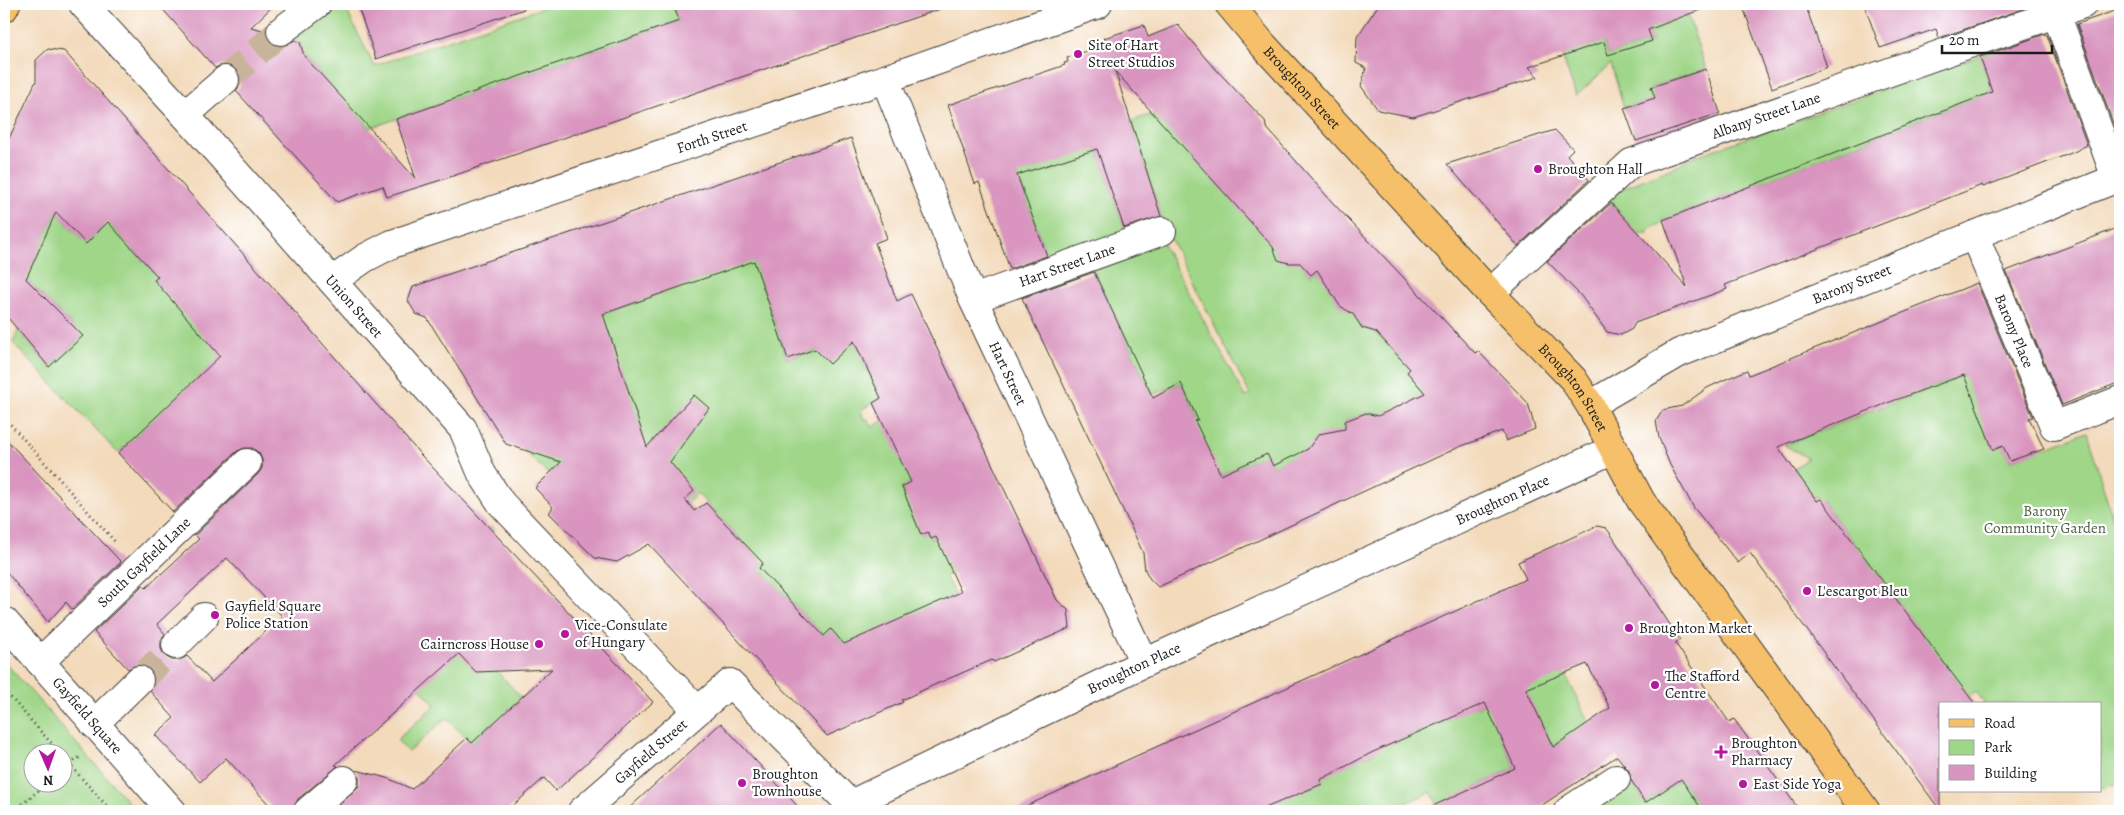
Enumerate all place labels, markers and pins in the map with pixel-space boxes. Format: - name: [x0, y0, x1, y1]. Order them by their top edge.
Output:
- place label: Site of Hart Street Studios: [1088, 35, 1175, 72]
- marker: Site of Hart Street Studios: [1072, 48, 1084, 60]
- place label: Broughton Hall: [1548, 159, 1643, 179]
- marker: Broughton Hall: [1532, 163, 1544, 175]
- place label: L'escargot Bleu: [1817, 581, 1909, 601]
- marker: L'escargot Bleu: [1801, 585, 1813, 597]
- place label: Gayfield Square Police Station: [225, 596, 322, 633]
- marker: Gayfield Square Police Station: [209, 609, 221, 621]
- place label: Vice-Consulate of Hungary: [574, 615, 668, 652]
- place label: Broughton Market: [1639, 618, 1752, 638]
- marker: Broughton Market: [1623, 622, 1635, 634]
- marker: Vice-Consulate of Hungary: [559, 628, 571, 640]
- place label: Cairncross House: [421, 634, 529, 654]
- marker: Cairncross House: [533, 638, 545, 650]
- place label: The Stafford Centre: [1665, 666, 1741, 703]
- marker: The Stafford Centre: [1649, 679, 1661, 691]
- place label: Broughton Pharmacy: [1731, 733, 1797, 770]
- marker: Broughton Pharmacy: [1715, 746, 1727, 758]
- place label: Broughton Townhouse: [752, 764, 822, 801]
- place label: East Side Yoga: [1753, 774, 1842, 794]
- marker: Broughton Townhouse: [736, 777, 748, 789]
- marker: East Side Yoga: [1737, 778, 1749, 790]

